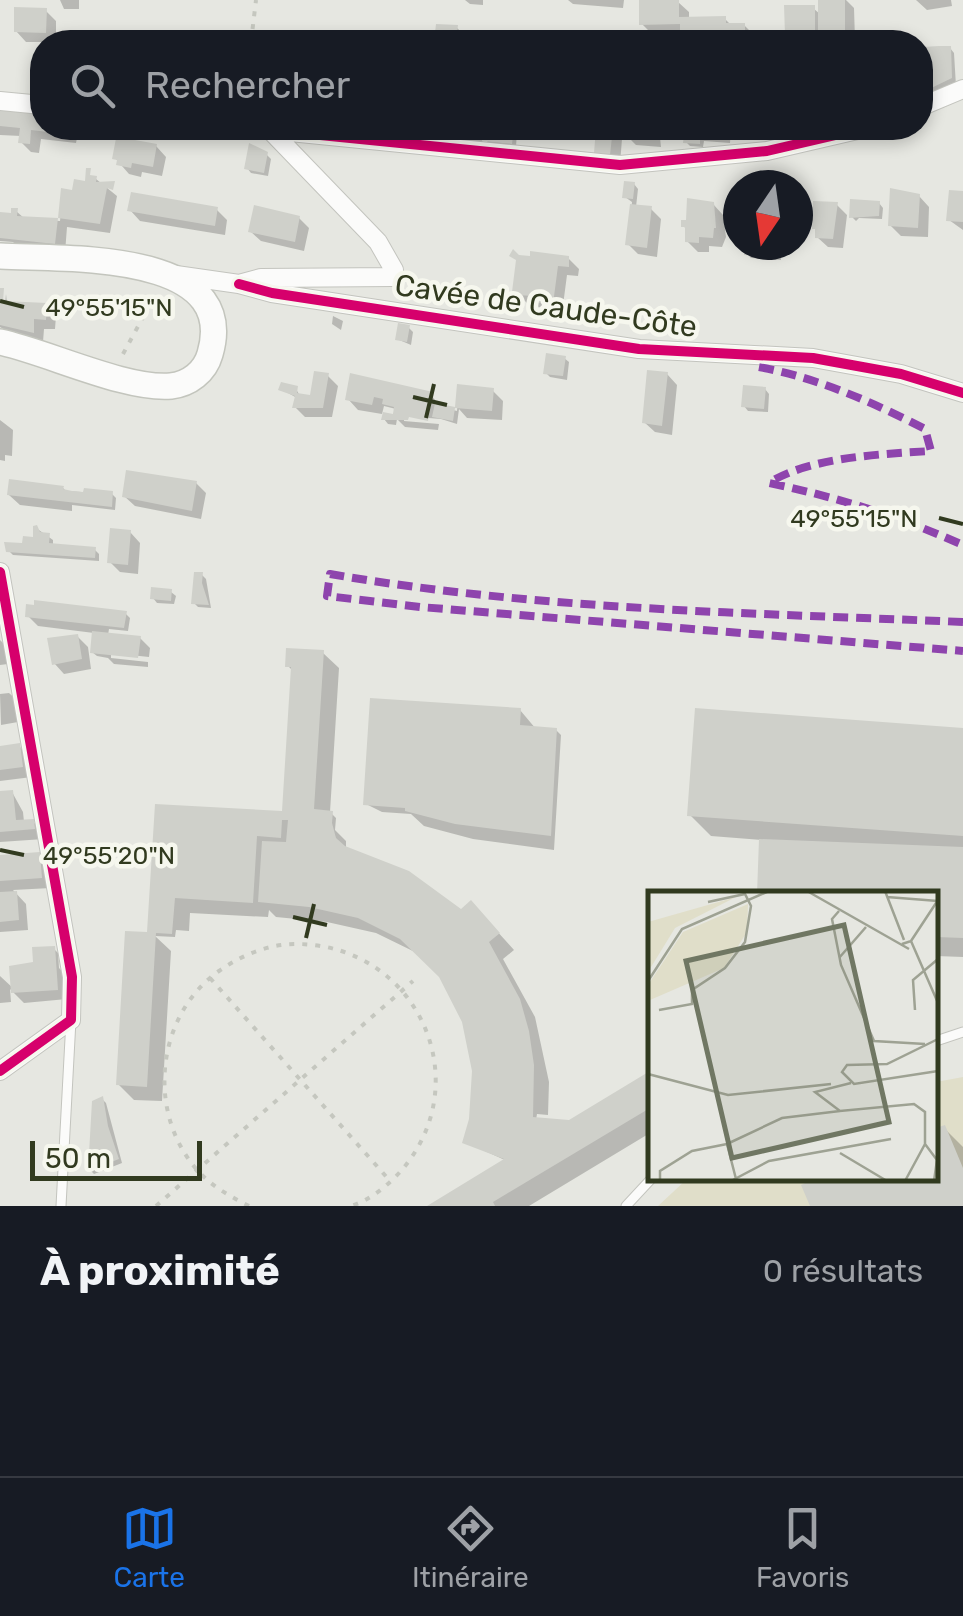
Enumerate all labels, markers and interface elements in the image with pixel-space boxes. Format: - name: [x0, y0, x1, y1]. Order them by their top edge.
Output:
- search box: [30, 30, 933, 140]
- icon: search: [65, 58, 120, 113]
- text: Rechercher: [145, 62, 350, 108]
- north arrow: [723, 170, 813, 260]
- street label: Cavée de Caude-Côte: [393, 267, 699, 345]
- text: 49°55'15"N: [45, 293, 173, 322]
- text: 49°55'15"N: [790, 504, 918, 533]
- text: 49°55'20"N: [43, 841, 175, 870]
- inset map: [648, 891, 938, 1181]
- scale bar: [30, 1136, 202, 1180]
- text: 50 m: [45, 1142, 111, 1175]
- text: À proximité: [40, 1246, 280, 1296]
- text: 0 résultats: [763, 1252, 923, 1290]
- tab: Carte: [114, 1501, 185, 1594]
- tab: Itinéraire: [412, 1501, 529, 1594]
- tab: Favoris: [756, 1501, 849, 1594]

